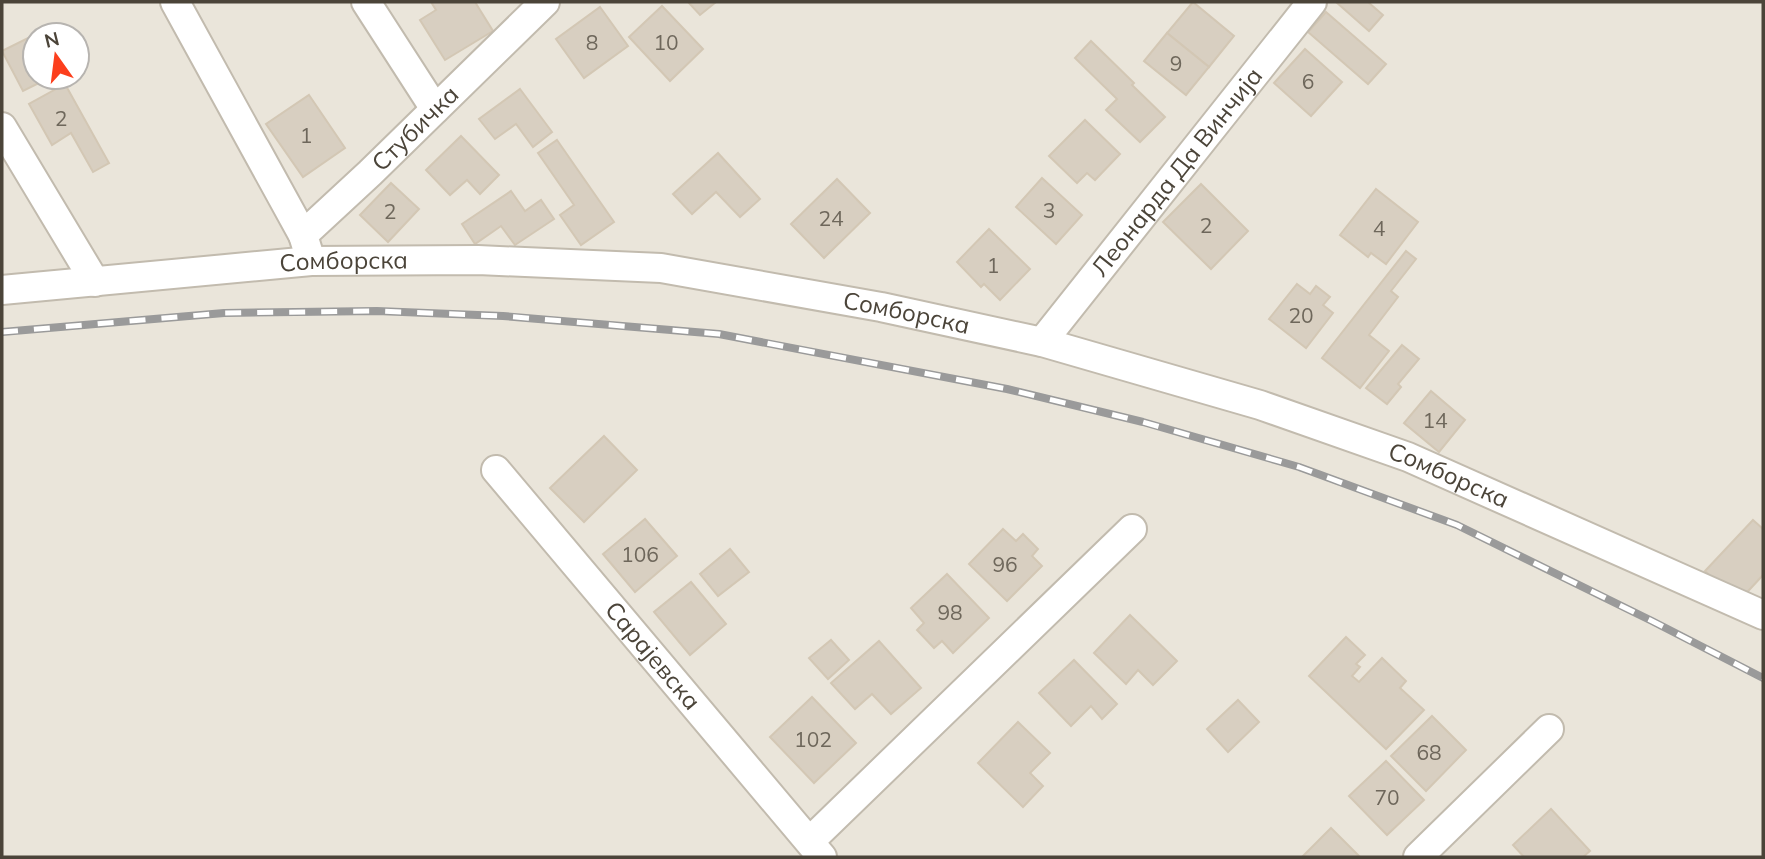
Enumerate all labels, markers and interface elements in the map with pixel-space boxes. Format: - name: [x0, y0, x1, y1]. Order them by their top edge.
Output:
- north arrow: [21, 21, 91, 91]
- text: N: [42, 26, 62, 53]
- house number: 8: [586, 29, 598, 55]
- house number: 10: [653, 29, 679, 55]
- house number: 9: [1170, 50, 1182, 76]
- street label: Леонарда Да Винчија: [1084, 61, 1268, 282]
- house number: 6: [1302, 68, 1314, 94]
- street label: Стубичка: [365, 79, 464, 177]
- house number: 2: [55, 105, 67, 131]
- house number: 1: [300, 122, 312, 148]
- house number: 3: [1043, 197, 1055, 223]
- house number: 2: [384, 198, 396, 224]
- house number: 24: [818, 205, 844, 231]
- house number: 2: [1200, 212, 1212, 238]
- house number: 4: [1373, 215, 1386, 241]
- street label: Сомборска: [278, 244, 408, 278]
- house number: 1: [987, 252, 999, 278]
- street label: Сомборска: [841, 285, 973, 340]
- house number: 20: [1288, 302, 1314, 328]
- house number: 14: [1422, 407, 1448, 433]
- street label: Сомборска: [1385, 435, 1514, 514]
- house number: 106: [621, 541, 659, 567]
- house number: 96: [992, 551, 1018, 577]
- street label: Сарајевска: [599, 595, 707, 716]
- house number: 98: [937, 599, 963, 625]
- house number: 102: [794, 726, 832, 752]
- house number: 68: [1416, 739, 1442, 765]
- house number: 70: [1374, 784, 1400, 810]

